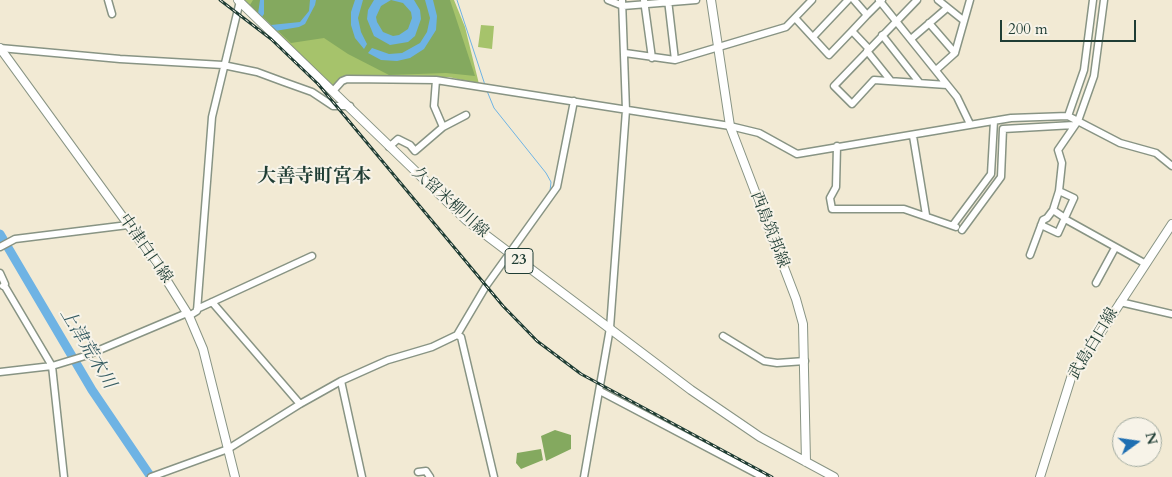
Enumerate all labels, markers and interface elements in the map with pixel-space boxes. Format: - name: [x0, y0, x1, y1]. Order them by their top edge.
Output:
- scale bar: [1002, 10, 1138, 42]
- text: 200 m: [1008, 19, 1048, 39]
- street label: 久留米柳川線: [408, 164, 492, 242]
- district label: 大善寺町宮本: [257, 167, 371, 189]
- street label: 西島筑邦線: [746, 189, 792, 271]
- street label: 中津白口線: [114, 211, 176, 287]
- road number: 23: [505, 248, 533, 274]
- water label: 上津荒木川: [55, 305, 119, 393]
- street label: 武島白口線: [1065, 305, 1123, 383]
- north arrow: [1112, 417, 1162, 467]
- text: N: [1140, 430, 1162, 447]

